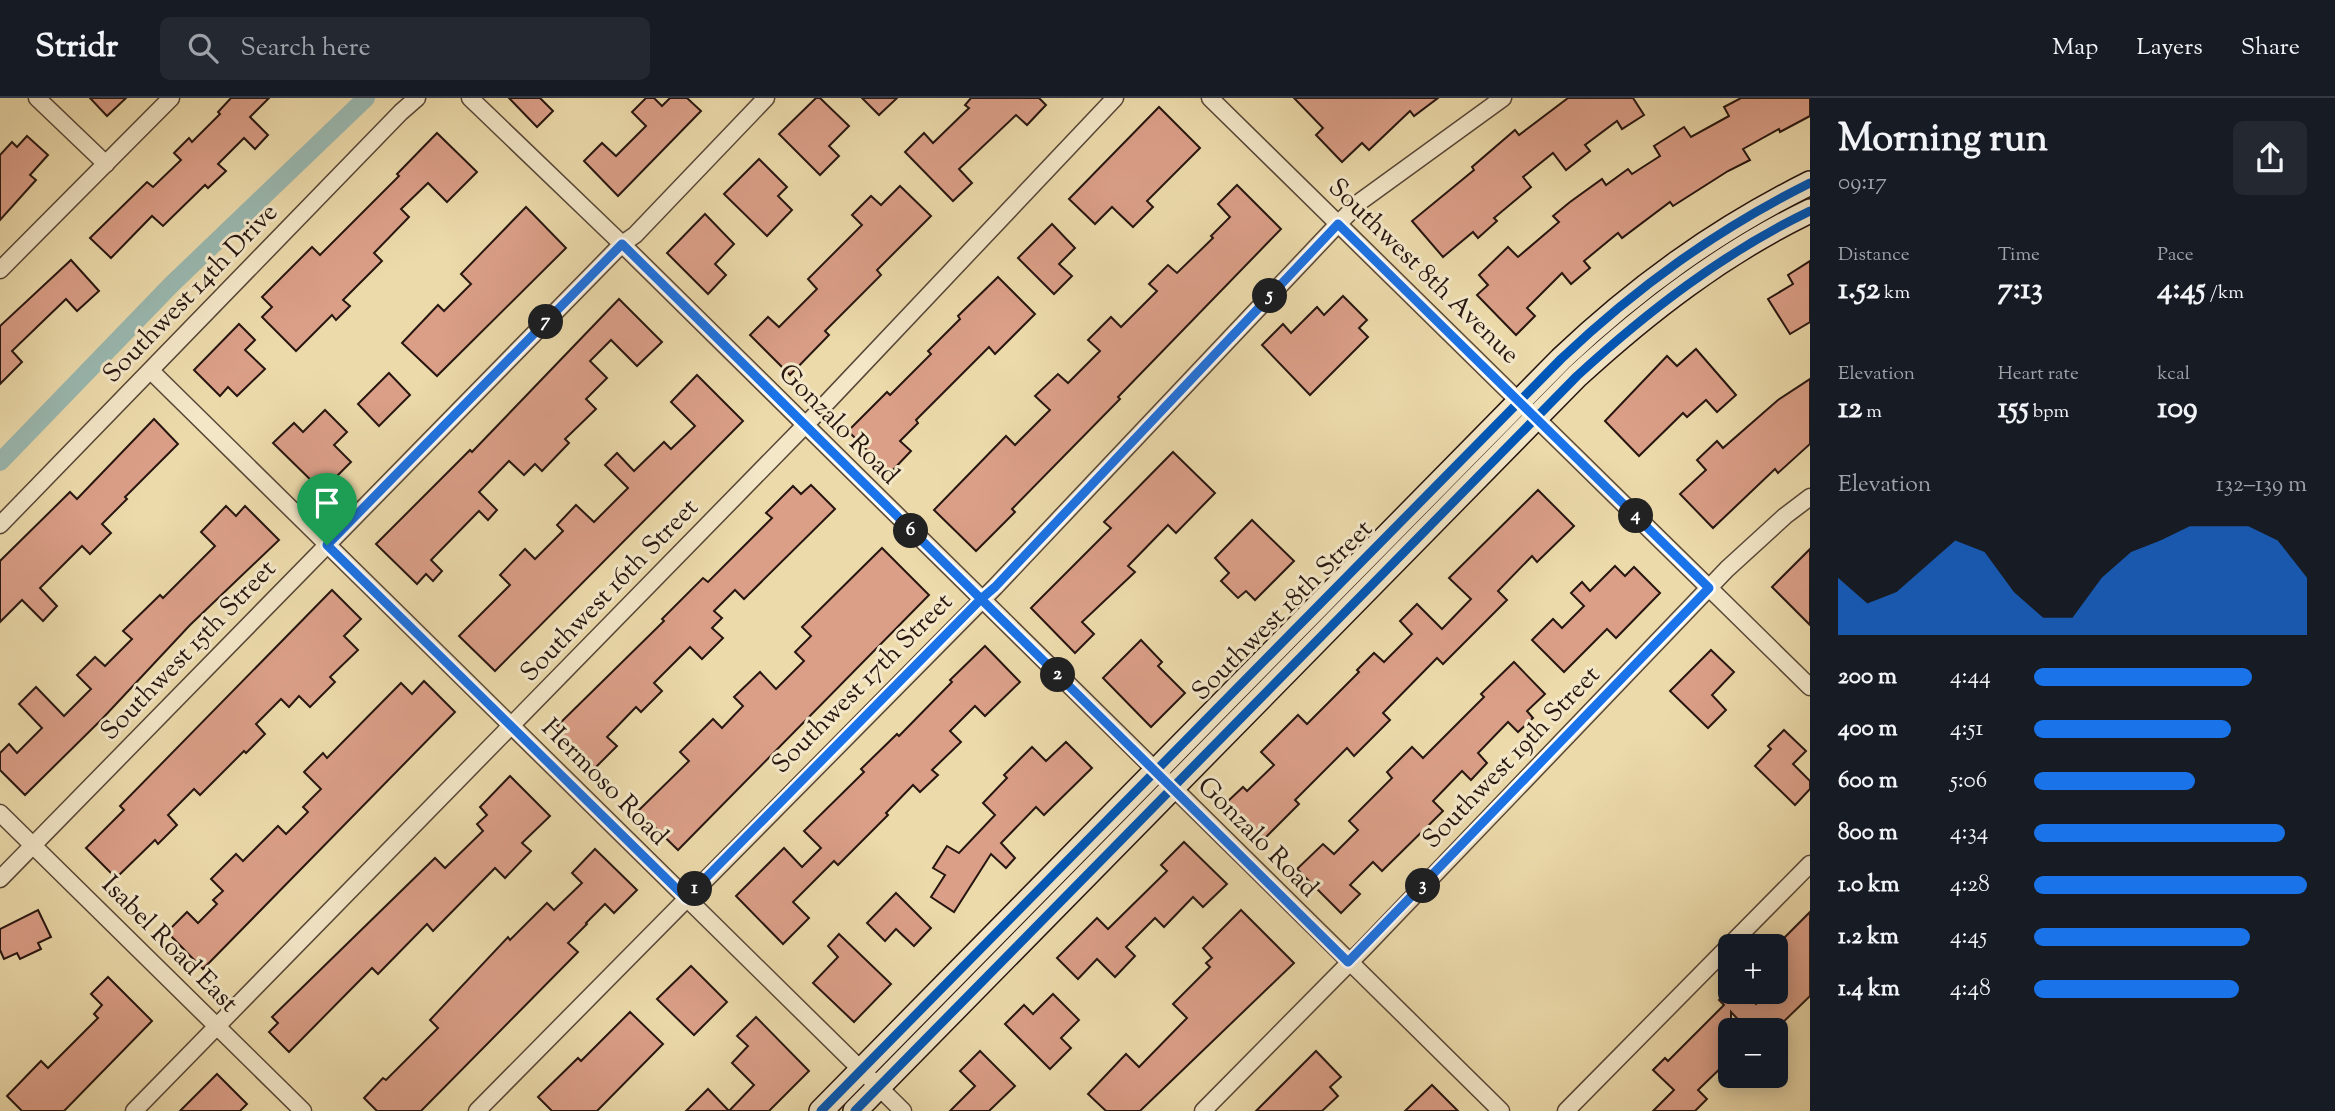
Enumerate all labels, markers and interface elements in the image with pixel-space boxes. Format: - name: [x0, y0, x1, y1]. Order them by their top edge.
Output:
- search box: [160, 17, 650, 80]
- text: Stridr: [35, 24, 118, 72]
- icon: search: [184, 29, 222, 67]
- text: Search here: [240, 30, 371, 67]
- text: Map: [2052, 31, 2098, 65]
- text: Layers: [2136, 31, 2203, 65]
- text: Share: [2241, 31, 2300, 65]
- text: Morning run: [1838, 114, 2048, 168]
- button: share: [2233, 121, 2307, 195]
- text: 09:17: [1838, 167, 1887, 200]
- street label: Southwest 8th Avenue: [1319, 171, 1527, 373]
- street label: Southwest 14th Drive: [95, 196, 287, 392]
- text: Distance: [1838, 242, 1910, 269]
- text: Time: [1998, 242, 2040, 269]
- text: Pace: [2157, 242, 2194, 269]
- text: 1.52: [1838, 269, 1880, 312]
- text: 7:13: [1998, 269, 2043, 312]
- text: 4:45: [2157, 269, 2206, 312]
- pin: 5: [1252, 278, 1288, 314]
- text: km: [1880, 280, 1910, 307]
- text: /km: [2206, 280, 2244, 307]
- text: 5: [1266, 282, 1273, 309]
- pin: 7: [528, 304, 564, 340]
- text: 7: [541, 308, 550, 335]
- street label: Gonzalo Road: [769, 356, 907, 494]
- text: Elevation: [1838, 361, 1915, 388]
- text: Heart rate: [1998, 361, 2079, 388]
- text: kcal: [2157, 361, 2190, 388]
- text: 12: [1838, 388, 1862, 431]
- text: 155: [1998, 388, 2029, 431]
- text: 109: [2157, 388, 2198, 431]
- text: m: [1862, 399, 1882, 426]
- text: bpm: [2029, 399, 2069, 426]
- text: Elevation: [1838, 469, 1931, 502]
- text: 132–139 m: [2216, 469, 2307, 502]
- pin: [297, 473, 357, 545]
- icon: arrive: [308, 484, 346, 522]
- street label: Southwest 16th Street: [512, 491, 708, 691]
- pin: 4: [1618, 498, 1654, 534]
- text: 4: [1631, 502, 1640, 529]
- street label: Southwest 18th Street: [1184, 512, 1382, 710]
- pin: 6: [894, 514, 928, 548]
- text: 6: [906, 517, 915, 544]
- street label: Southwest 15th Street: [93, 552, 285, 750]
- street label: Southwest 17th Street: [764, 585, 962, 783]
- pin: 2: [1040, 658, 1076, 692]
- street label: Southwest 19th Street: [1415, 658, 1609, 858]
- text: 2: [1053, 661, 1062, 688]
- text: 200 m: [1838, 661, 1897, 694]
- text: 4:44: [1950, 661, 1991, 694]
- street label: Hermoso Road: [532, 711, 676, 855]
- text: 400 m: [1838, 713, 1898, 746]
- text: 4:51: [1950, 713, 1983, 746]
- text: 600 m: [1838, 765, 1898, 798]
- text: 5:06: [1950, 765, 1987, 798]
- street label: Gonzalo Road: [1188, 769, 1326, 907]
- text: 800 m: [1838, 817, 1898, 850]
- text: 4:34: [1950, 817, 1988, 850]
- street label: Isabel Road East: [92, 868, 246, 1022]
- pin: 3: [1406, 868, 1440, 904]
- text: 1.0 km: [1838, 869, 1900, 902]
- text: 4:28: [1950, 869, 1990, 902]
- pin: 1: [678, 872, 712, 906]
- text: 3: [1419, 872, 1426, 899]
- text: 1: [691, 875, 698, 902]
- text: 1.2 km: [1838, 921, 1899, 954]
- text: 4:45: [1950, 921, 1987, 954]
- map controls: [1718, 934, 1788, 1088]
- button: +: [1718, 934, 1788, 1004]
- text: 1.4 km: [1838, 973, 1900, 1006]
- text: 4:48: [1950, 973, 1991, 1006]
- button: −: [1718, 1018, 1788, 1088]

